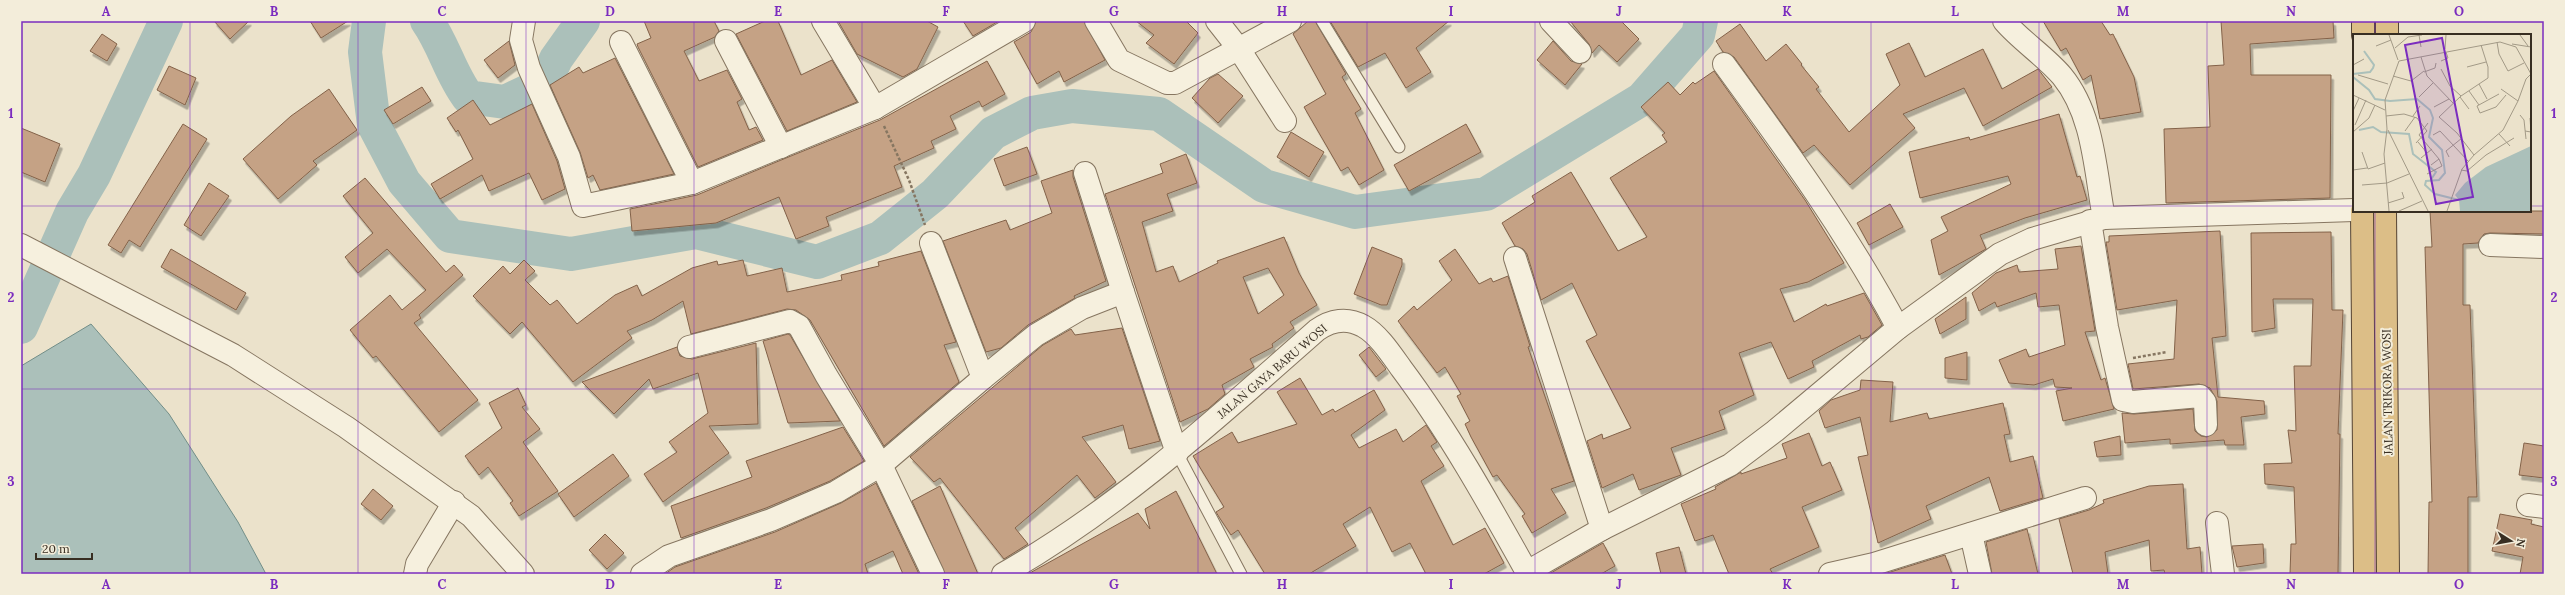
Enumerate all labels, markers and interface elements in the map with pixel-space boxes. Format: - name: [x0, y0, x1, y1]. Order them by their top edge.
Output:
- text: A: [102, 3, 111, 20]
- text: B: [270, 3, 279, 20]
- text: C: [438, 3, 447, 20]
- text: D: [605, 3, 615, 20]
- text: E: [774, 3, 782, 20]
- text: F: [942, 3, 950, 20]
- text: G: [1109, 3, 1119, 20]
- text: H: [1277, 3, 1287, 20]
- text: I: [1448, 3, 1454, 20]
- text: J: [1616, 3, 1622, 20]
- text: K: [1782, 3, 1792, 20]
- text: L: [1951, 3, 1959, 20]
- text: M: [2117, 3, 2130, 20]
- text: N: [2286, 3, 2296, 20]
- text: O: [2454, 3, 2464, 20]
- inset map: [2353, 34, 2531, 212]
- text: 1: [8, 105, 14, 122]
- text: 1: [2551, 105, 2557, 122]
- text: 2: [8, 289, 15, 306]
- text: 2: [2551, 289, 2558, 306]
- street label: JALAN GAYA BARU WOSI: [1213, 321, 1330, 422]
- street label: JALAN TRIKORA WOSI: [2378, 329, 2396, 456]
- text: 3: [7, 473, 15, 490]
- text: 3: [2550, 473, 2558, 490]
- north arrow: [2491, 521, 2531, 561]
- scale bar: [36, 535, 92, 561]
- text: N: [2513, 537, 2529, 549]
- text: 20 m: [42, 541, 70, 556]
- text: A: [102, 576, 111, 593]
- text: B: [270, 576, 279, 593]
- text: C: [438, 576, 447, 593]
- text: D: [605, 576, 615, 593]
- text: E: [774, 576, 782, 593]
- text: F: [942, 576, 950, 593]
- text: G: [1109, 576, 1119, 593]
- text: H: [1277, 576, 1287, 593]
- text: I: [1448, 576, 1454, 593]
- text: J: [1616, 576, 1622, 593]
- text: K: [1782, 576, 1792, 593]
- text: L: [1951, 576, 1959, 593]
- text: M: [2117, 576, 2130, 593]
- text: N: [2286, 576, 2296, 593]
- text: O: [2454, 576, 2464, 593]

